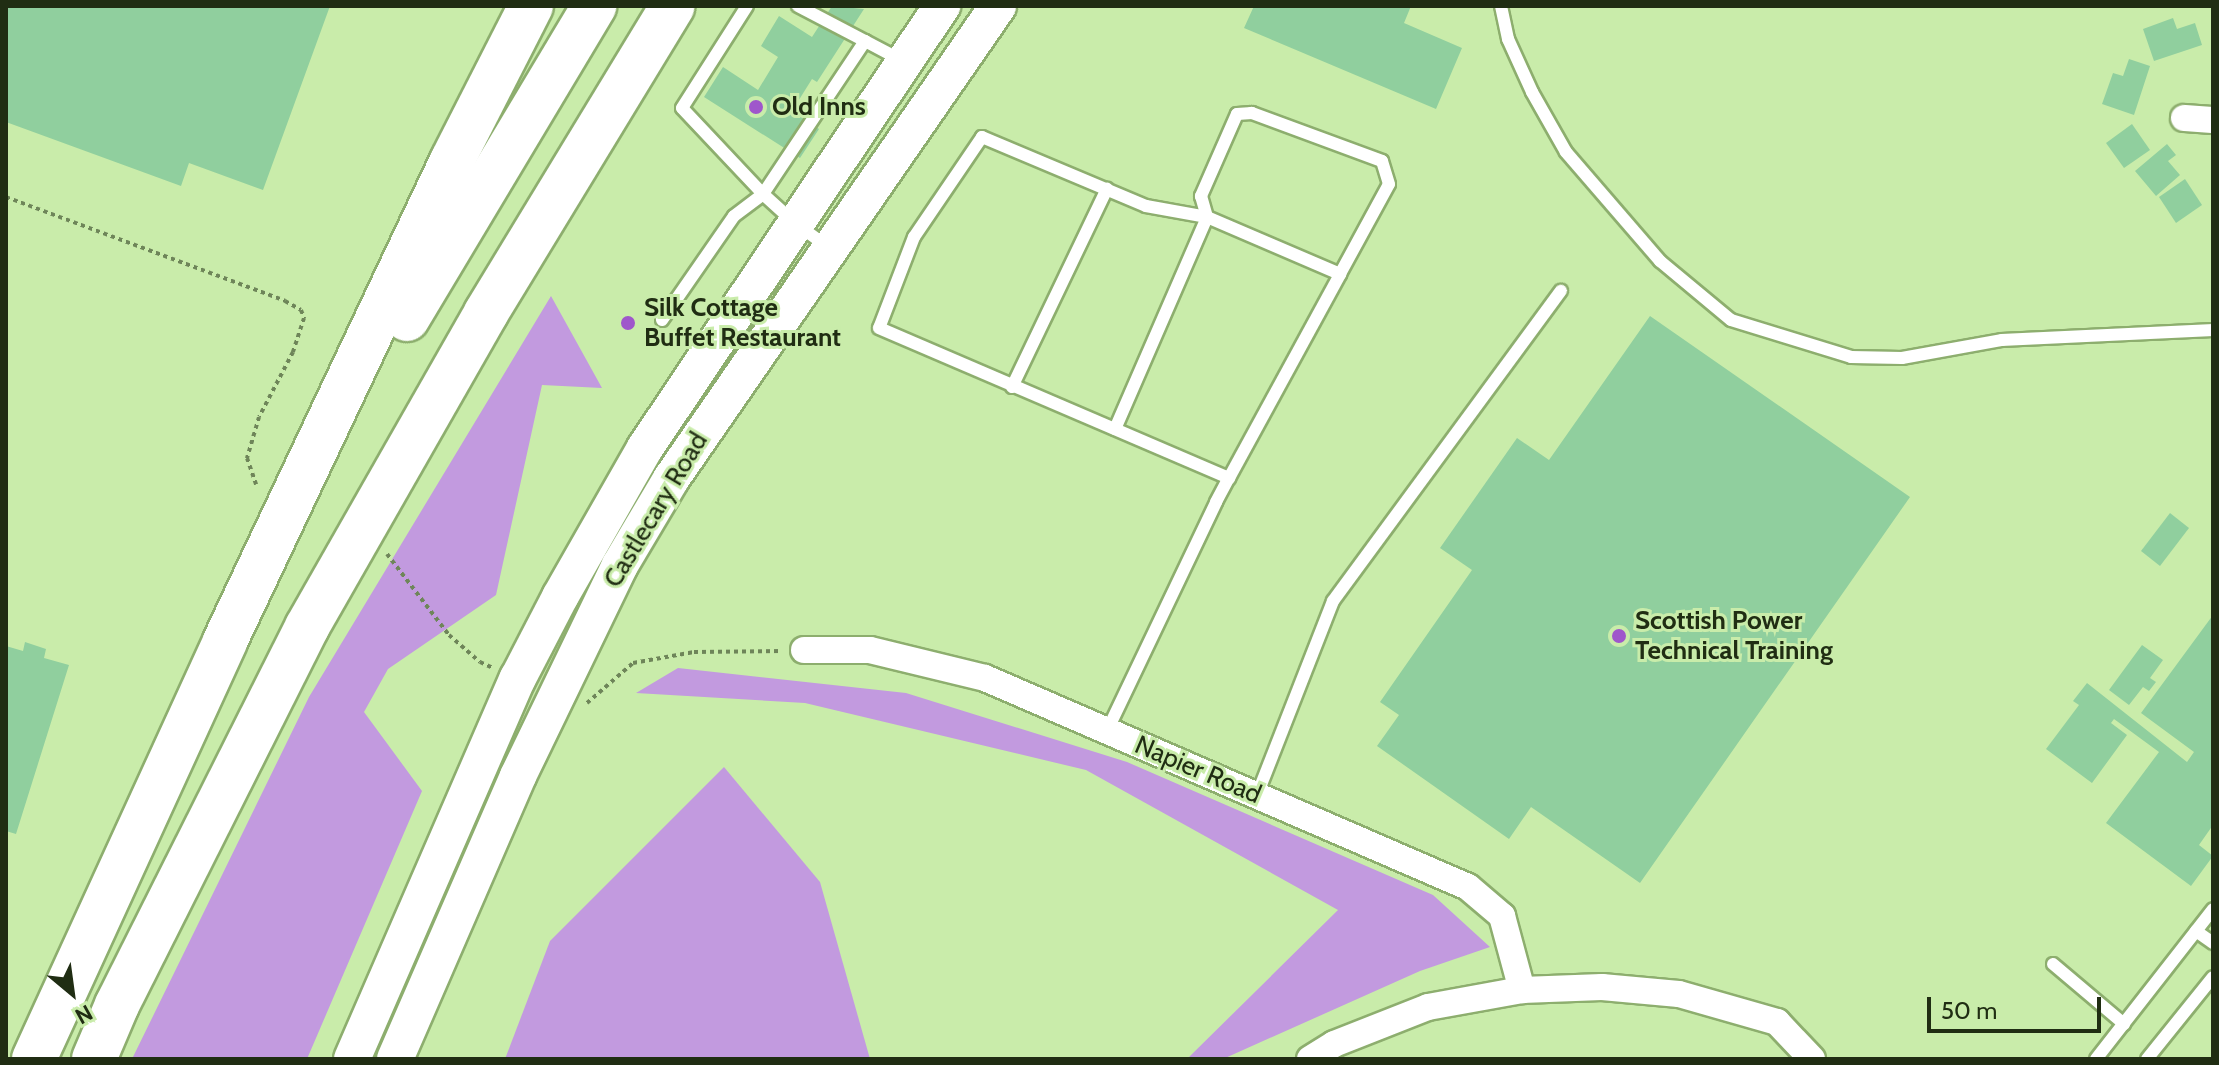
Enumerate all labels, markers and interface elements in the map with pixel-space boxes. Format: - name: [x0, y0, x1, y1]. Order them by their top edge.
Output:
- place label: Old Inns: [772, 91, 866, 123]
- marker: Old Inns: [747, 98, 765, 116]
- place label: Silk Cottage Buffet Restaurant: [644, 292, 841, 354]
- marker: Silk Cottage Buffet Restaurant: [619, 314, 637, 332]
- street label: Castlecary Road: [598, 427, 714, 593]
- place label: Scottish Power Technical Training: [1635, 605, 1833, 666]
- marker: Scottish Power Technical Training: [1610, 627, 1628, 645]
- street label: Napier Road: [1130, 729, 1266, 811]
- north arrow: [32, 953, 112, 1033]
- scale bar: [1931, 981, 2105, 1031]
- text: 50 m: [1941, 996, 1997, 1025]
- text: N: [71, 999, 97, 1030]

